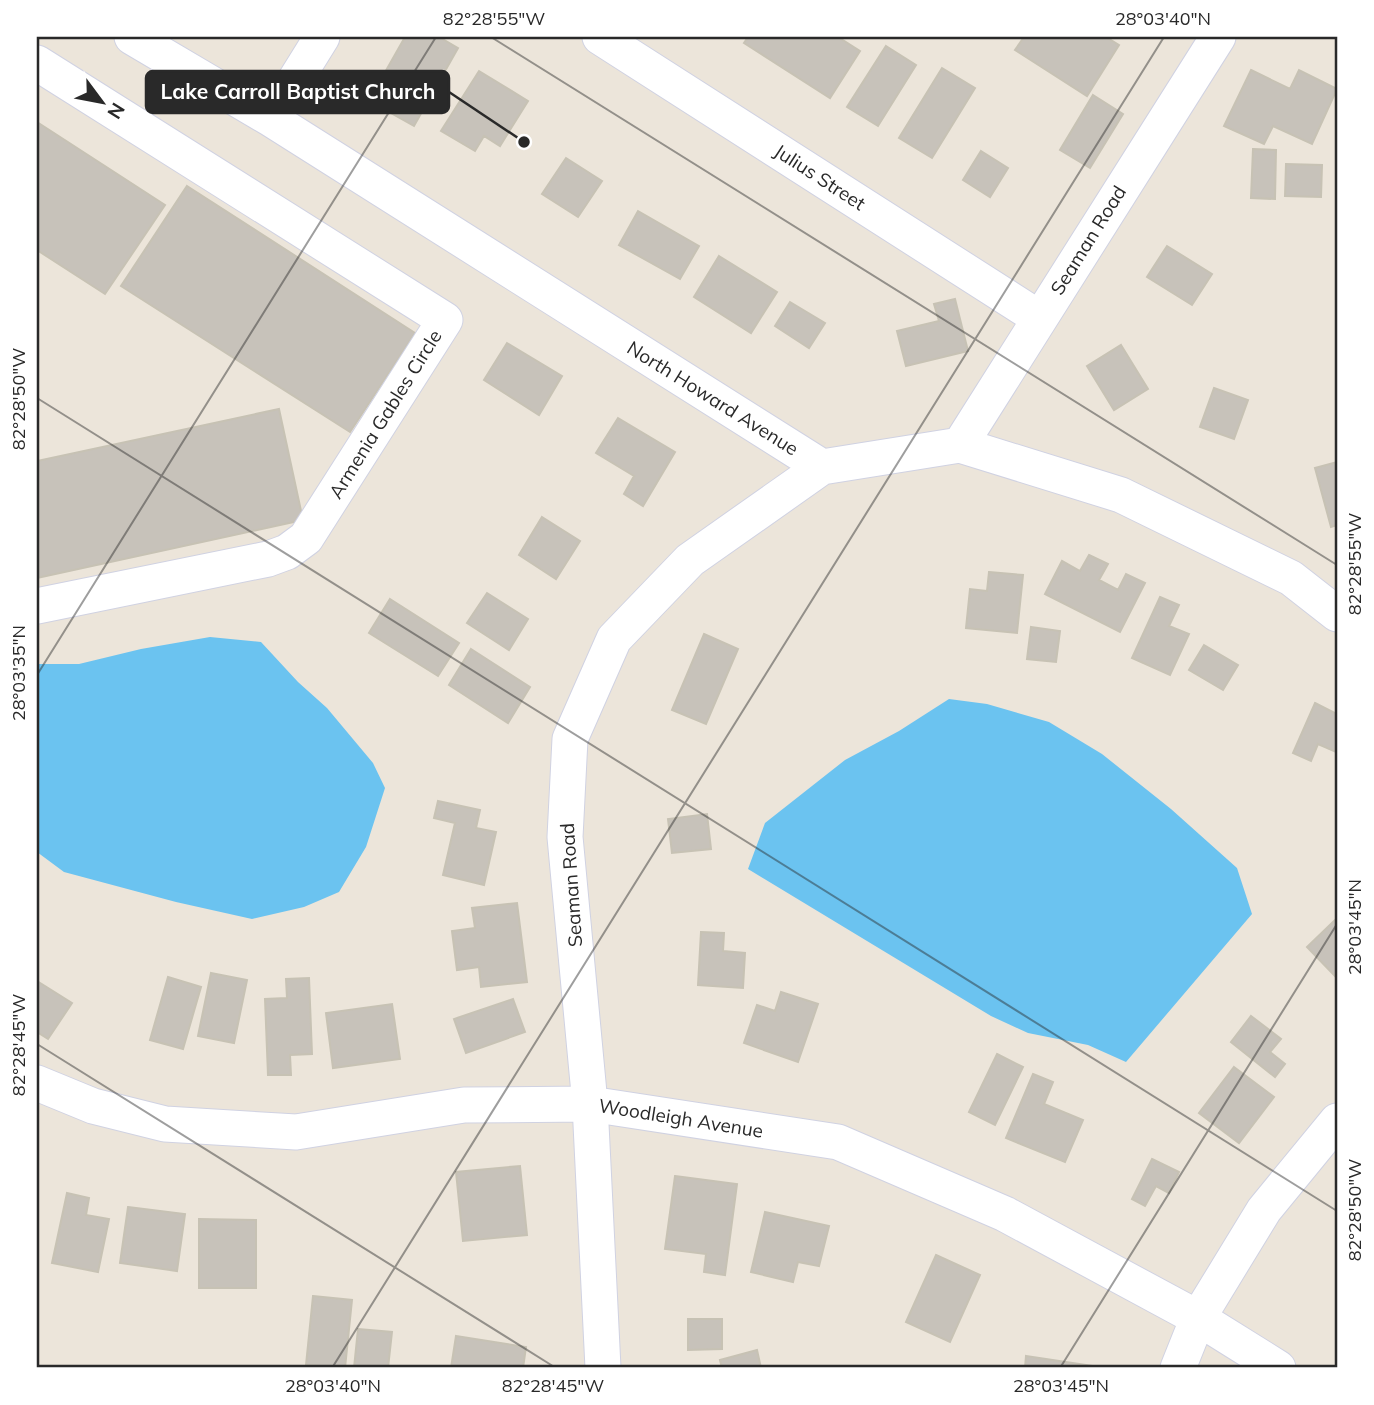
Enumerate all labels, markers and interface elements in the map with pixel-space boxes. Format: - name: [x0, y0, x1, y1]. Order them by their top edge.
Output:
- text: 82°28'55"W: [443, 7, 545, 30]
- text: 28°03'40"N: [1115, 7, 1211, 30]
- north arrow: [66, 66, 136, 136]
- callout: Lake Carroll Baptist Church: [146, 71, 449, 113]
- text: Lake Carroll Baptist Church: [161, 78, 435, 104]
- text: N: [102, 99, 130, 123]
- street label: Julius Street: [770, 139, 870, 216]
- street label: Seaman Road: [1045, 181, 1131, 299]
- street label: Armenia Gables Circle: [323, 325, 447, 503]
- street label: North Howard Avenue: [623, 335, 803, 461]
- text: 82°28'50"W: [7, 348, 30, 450]
- text: 82°28'55"W: [1343, 513, 1366, 615]
- text: 28°03'35"N: [7, 625, 30, 721]
- street label: Seaman Road: [555, 822, 587, 948]
- text: 28°03'45"N: [1343, 879, 1366, 975]
- text: 82°28'45"W: [7, 994, 30, 1096]
- street label: Woodleigh Avenue: [597, 1093, 765, 1143]
- text: 82°28'50"W: [1343, 1159, 1366, 1261]
- text: 28°03'40"N: [285, 1374, 381, 1397]
- text: 82°28'45"W: [502, 1374, 604, 1397]
- text: 28°03'45"N: [1013, 1374, 1109, 1397]

